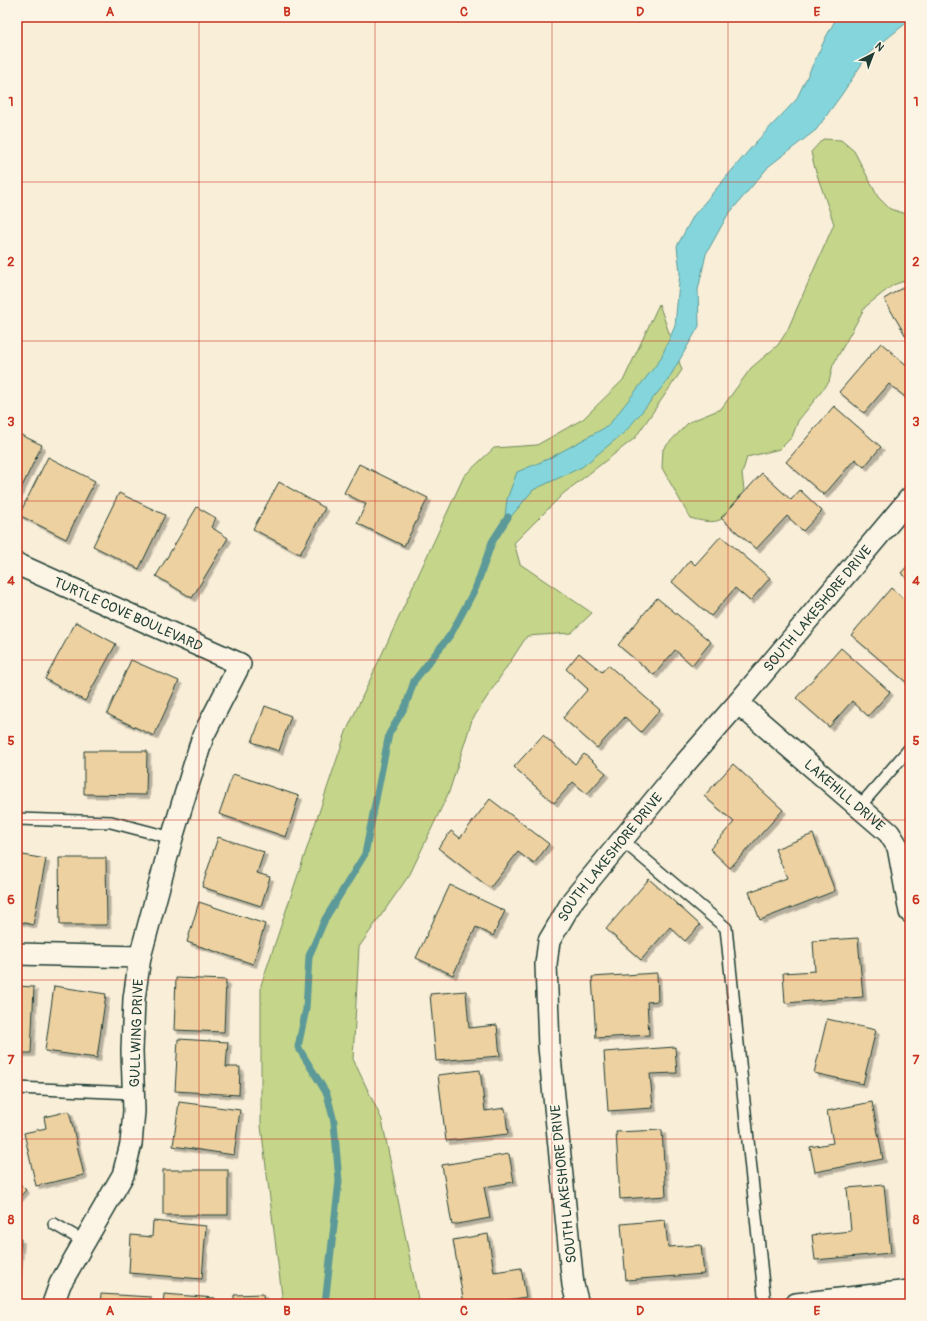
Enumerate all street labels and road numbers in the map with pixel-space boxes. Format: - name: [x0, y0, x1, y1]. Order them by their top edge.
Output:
- street label: SOUTH LAKESHORE DRIVE: [760, 542, 876, 675]
- street label: TURTLE COVE BOULEVARD: [51, 574, 205, 655]
- street label: LAKEHILL DRIVE: [801, 756, 888, 835]
- street label: SOUTH LAKESHORE DRIVE: [554, 790, 666, 925]
- street label: GULLWING DRIVE: [126, 978, 147, 1088]
- street label: SOUTH LAKESHORE DRIVE: [547, 1104, 580, 1264]

